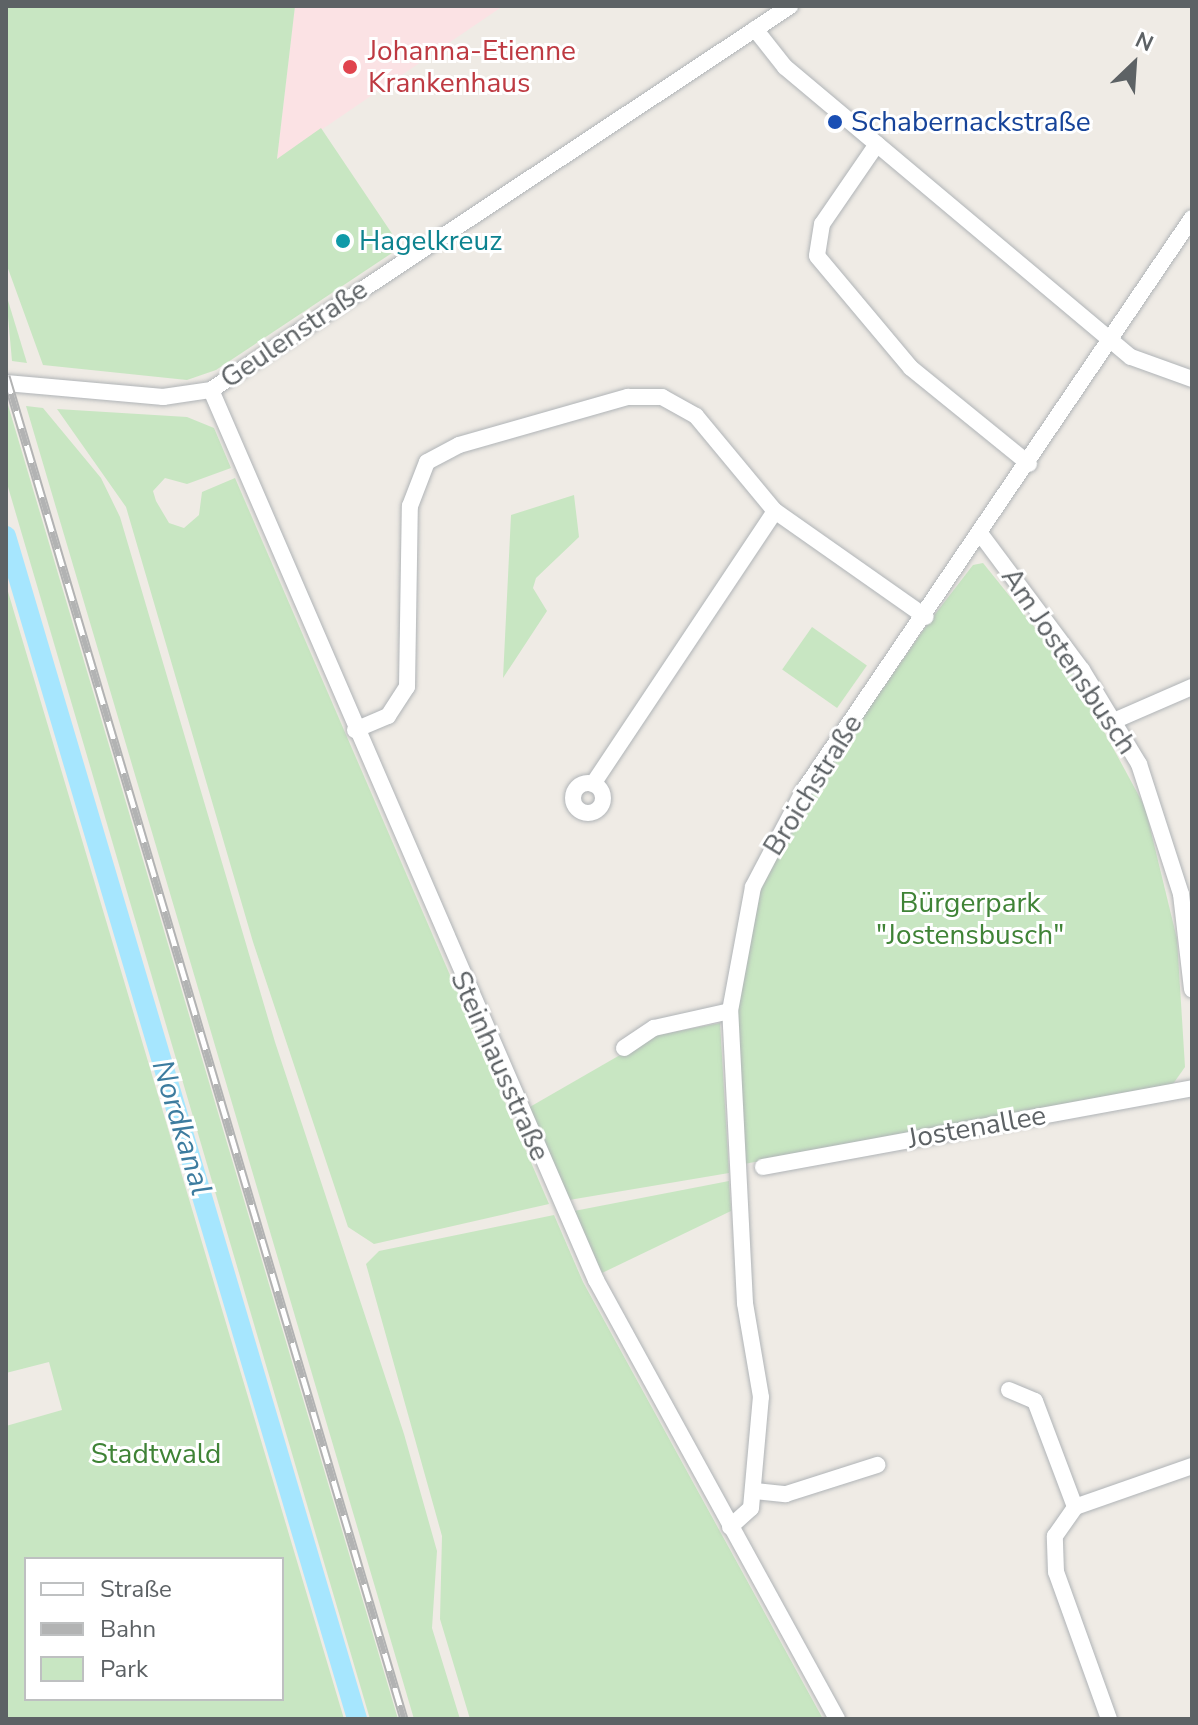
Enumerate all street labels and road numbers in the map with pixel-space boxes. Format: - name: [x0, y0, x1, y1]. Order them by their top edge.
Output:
- street label: Geulenstraße: [214, 273, 374, 395]
- street label: Am Jostensbusch: [994, 561, 1144, 761]
- street label: Broichstraße: [756, 708, 870, 862]
- street label: Steinhausstraße: [443, 966, 557, 1166]
- street label: Jostenallee: [905, 1098, 1049, 1156]

